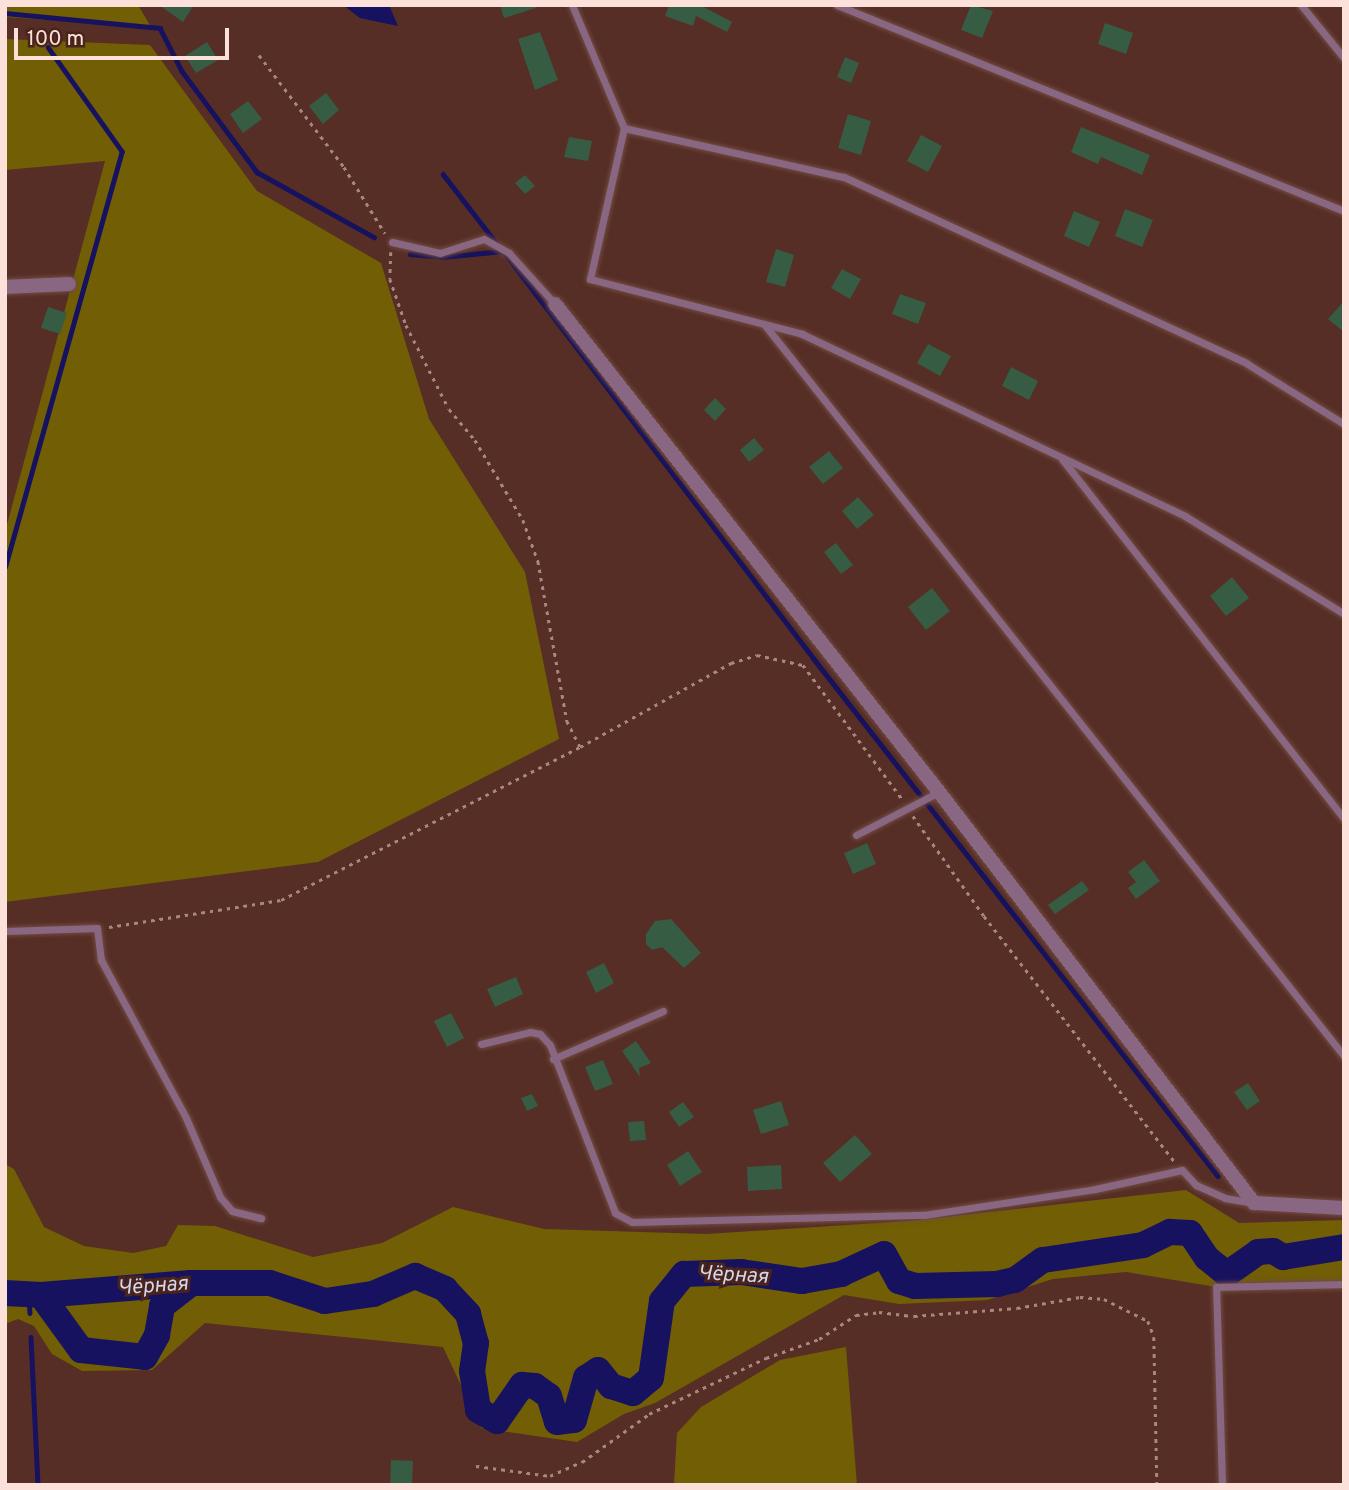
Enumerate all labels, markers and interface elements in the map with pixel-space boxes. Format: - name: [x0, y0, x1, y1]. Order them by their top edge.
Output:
- scale bar: [18, 14, 233, 58]
- text: 100 m: [27, 26, 84, 53]
- water label: Чёрная: [697, 1262, 769, 1290]
- water label: Чёрная: [117, 1272, 189, 1302]

